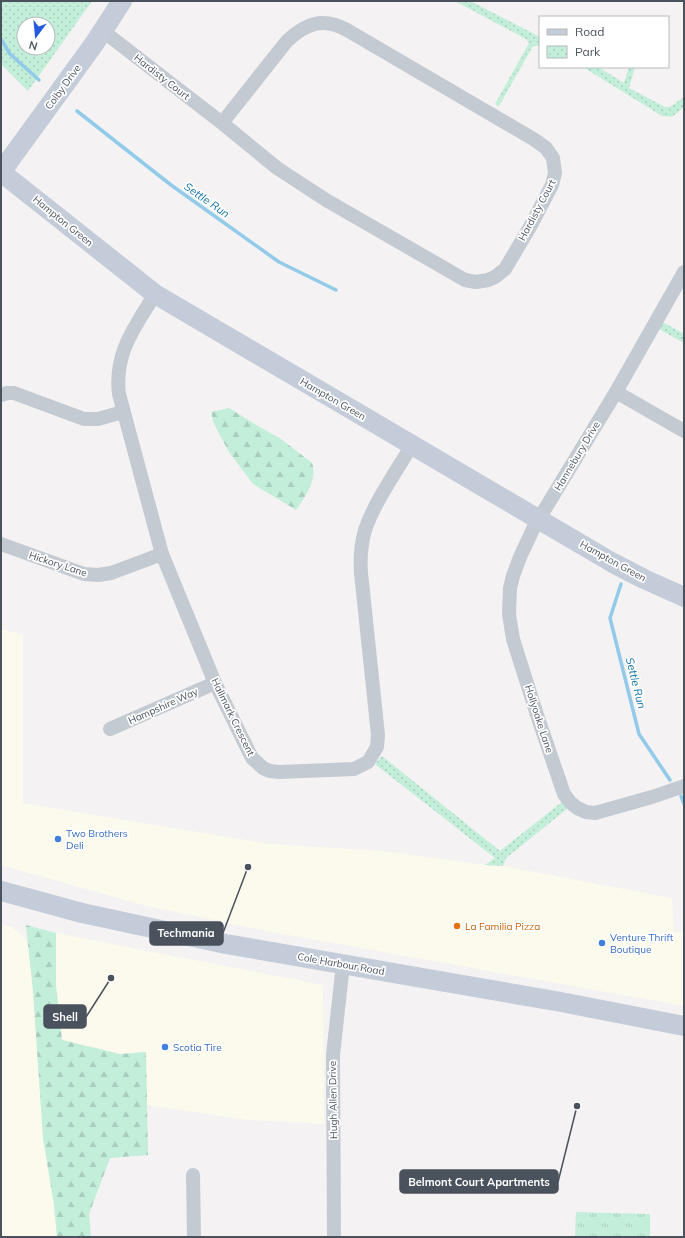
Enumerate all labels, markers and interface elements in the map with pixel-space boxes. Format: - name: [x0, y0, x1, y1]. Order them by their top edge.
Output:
- north arrow: [16, 16, 56, 56]
- legend: [539, 16, 669, 68]
- text: Road: [575, 24, 604, 39]
- text: N: [27, 38, 39, 53]
- text: Park: [575, 44, 601, 59]
- street label: Hardisty Court: [131, 51, 193, 103]
- street label: Colby Drive: [42, 62, 84, 112]
- street label: Hardisty Court: [515, 177, 559, 243]
- water label: Settle Run: [182, 179, 232, 221]
- street label: Hampton Green: [30, 193, 96, 249]
- street label: Hampton Green: [298, 375, 368, 423]
- street label: Hannebury Drive: [551, 419, 603, 493]
- street label: Hampton Green: [578, 537, 648, 585]
- street label: Hickory Lane: [27, 548, 89, 580]
- water label: Settle Run: [623, 656, 649, 710]
- street label: Hallmark Crescent: [209, 676, 258, 759]
- street label: Hollyoake Lane: [522, 683, 556, 755]
- street label: Hampshire Way: [126, 685, 201, 727]
- place label: Two Brothers Deli: [66, 827, 128, 852]
- marker: Two Brothers Deli: [53, 834, 63, 844]
- place label: La Familia Pizza: [465, 920, 540, 933]
- marker: La Familia Pizza: [452, 921, 462, 931]
- callout: Techmania: [150, 922, 223, 945]
- text: Techmania: [157, 926, 215, 940]
- place label: Venture Thrift Boutique: [610, 931, 674, 956]
- marker: Venture Thrift Boutique: [597, 938, 607, 948]
- street label: Cole Harbour Road: [296, 950, 386, 978]
- callout: Shell: [44, 1005, 86, 1028]
- text: Shell: [52, 1010, 78, 1024]
- place label: Scotia Tire: [173, 1041, 222, 1054]
- marker: Scotia Tire: [160, 1042, 170, 1052]
- street label: Hugh Allen Drive: [326, 1061, 340, 1139]
- callout: Belmont Court Apartments: [400, 1170, 558, 1193]
- text: Belmont Court Apartments: [408, 1175, 550, 1189]

